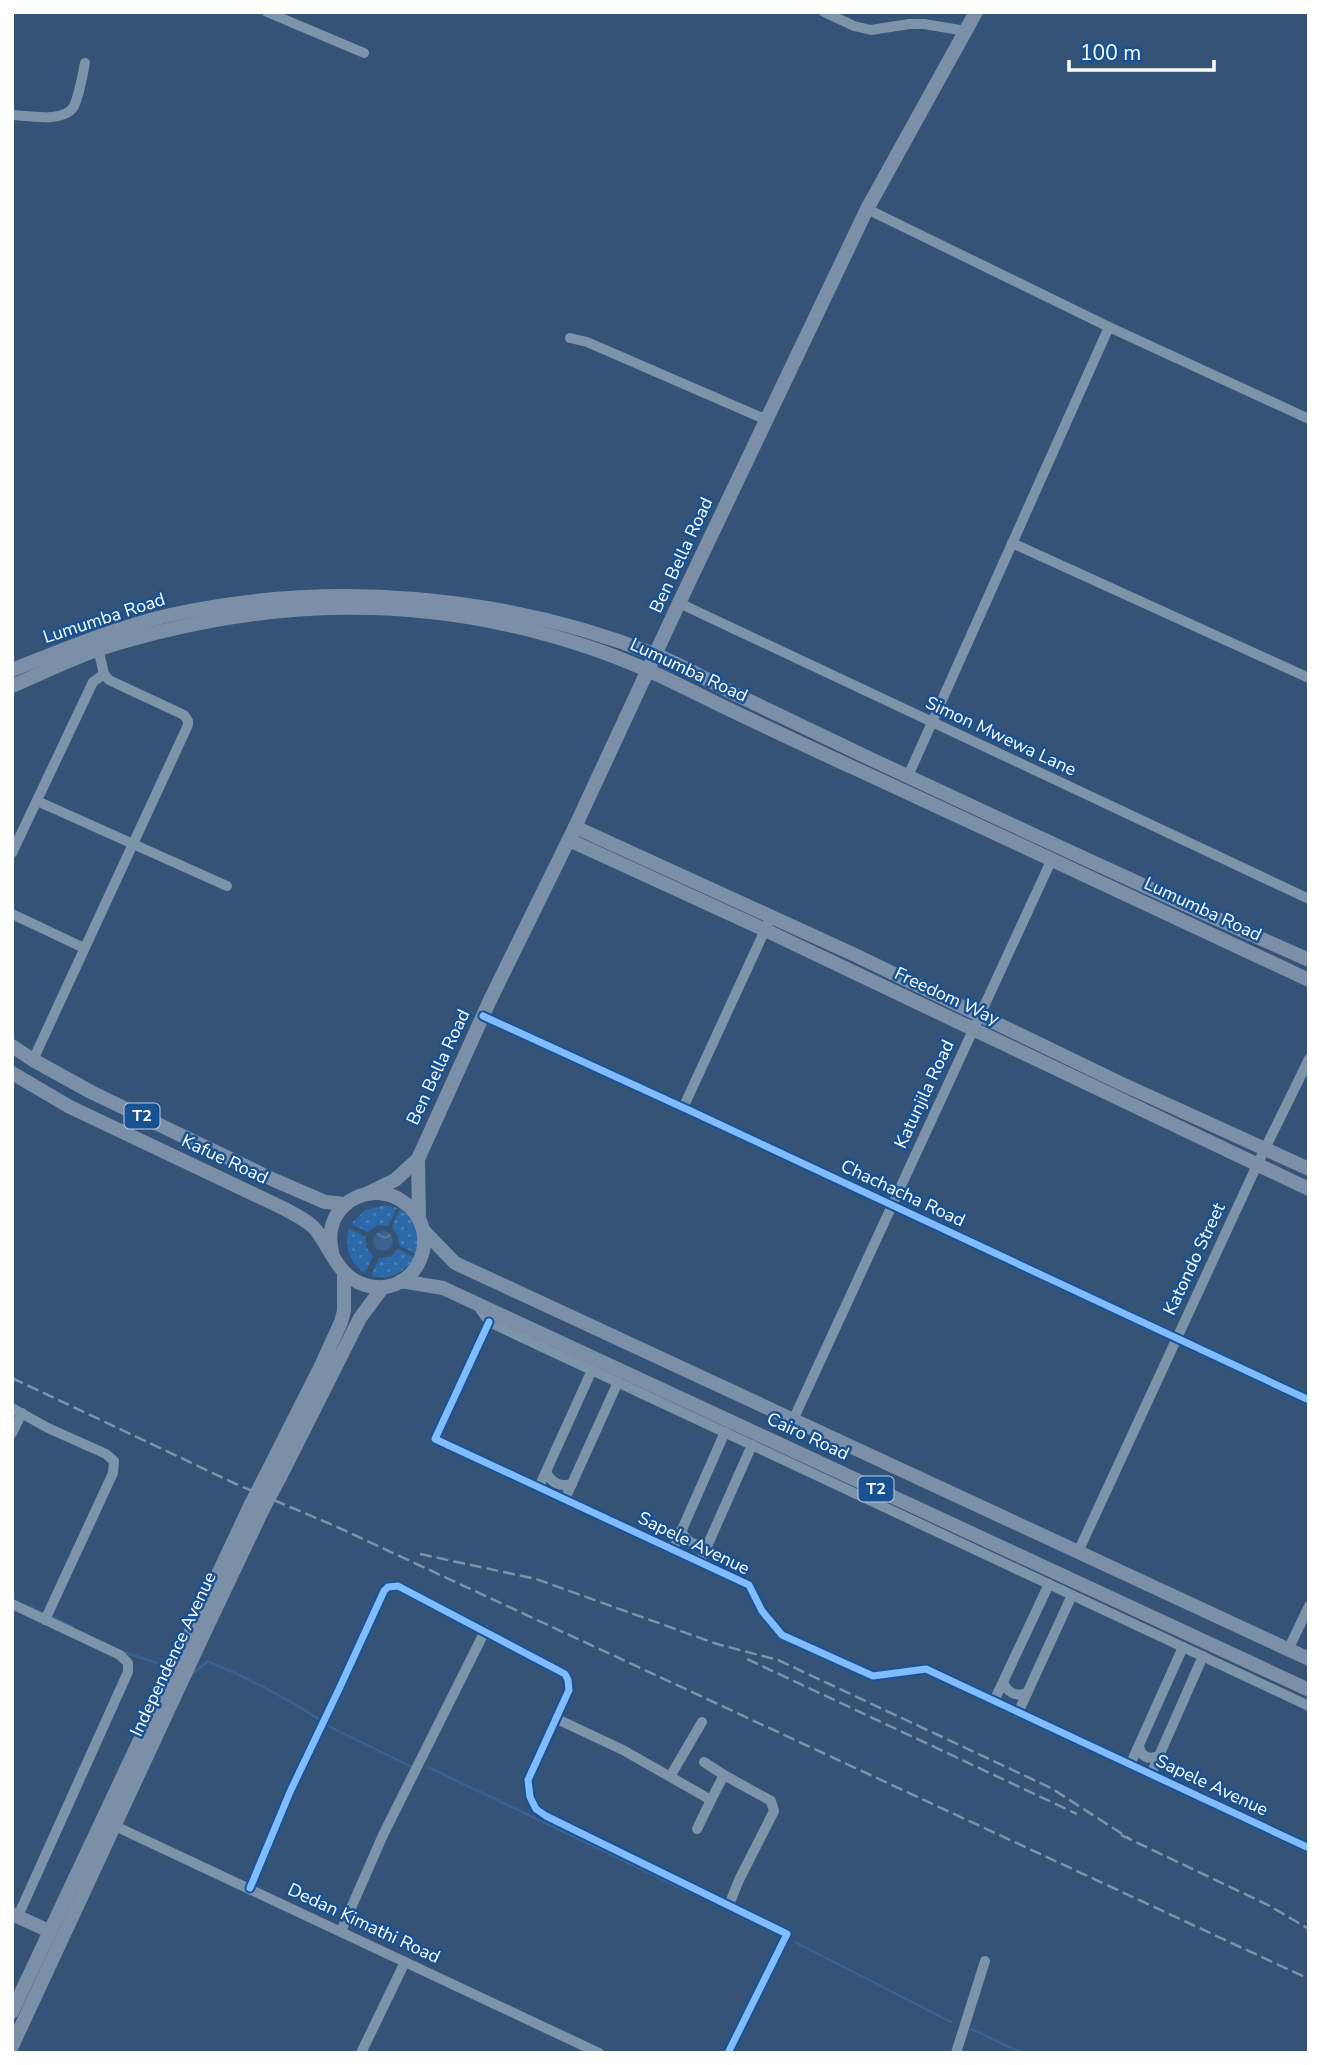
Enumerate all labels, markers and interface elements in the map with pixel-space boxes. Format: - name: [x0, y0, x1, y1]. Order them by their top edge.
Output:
- scale bar: [1069, 28, 1214, 72]
- text: 100 m: [1080, 39, 1141, 67]
- street label: Ben Bella Road: [644, 493, 718, 617]
- street label: Lumumba Road: [40, 587, 168, 649]
- street label: Lumumba Road: [626, 632, 752, 708]
- street label: Simon Mwewa Lane: [922, 691, 1080, 781]
- street label: Lumumba Road: [1140, 871, 1266, 947]
- street label: Freedom Way: [891, 961, 1004, 1031]
- street label: Ben Bella Road: [401, 1005, 475, 1129]
- street label: Katunjila Road: [888, 1036, 960, 1152]
- road number: T2: [124, 1104, 160, 1128]
- street label: Kafue Road: [178, 1128, 272, 1190]
- street label: Chachacha Road: [837, 1154, 969, 1232]
- street label: Katondo Street: [1157, 1198, 1231, 1319]
- street label: Cairo Road: [763, 1406, 853, 1466]
- road number: T2: [858, 1476, 894, 1502]
- street label: Sapele Avenue: [634, 1506, 754, 1580]
- street label: Independence Avenue: [124, 1568, 222, 1740]
- street label: Sapele Avenue: [1152, 1748, 1272, 1822]
- street label: Dedan Kimathi Road: [284, 1877, 444, 1969]

